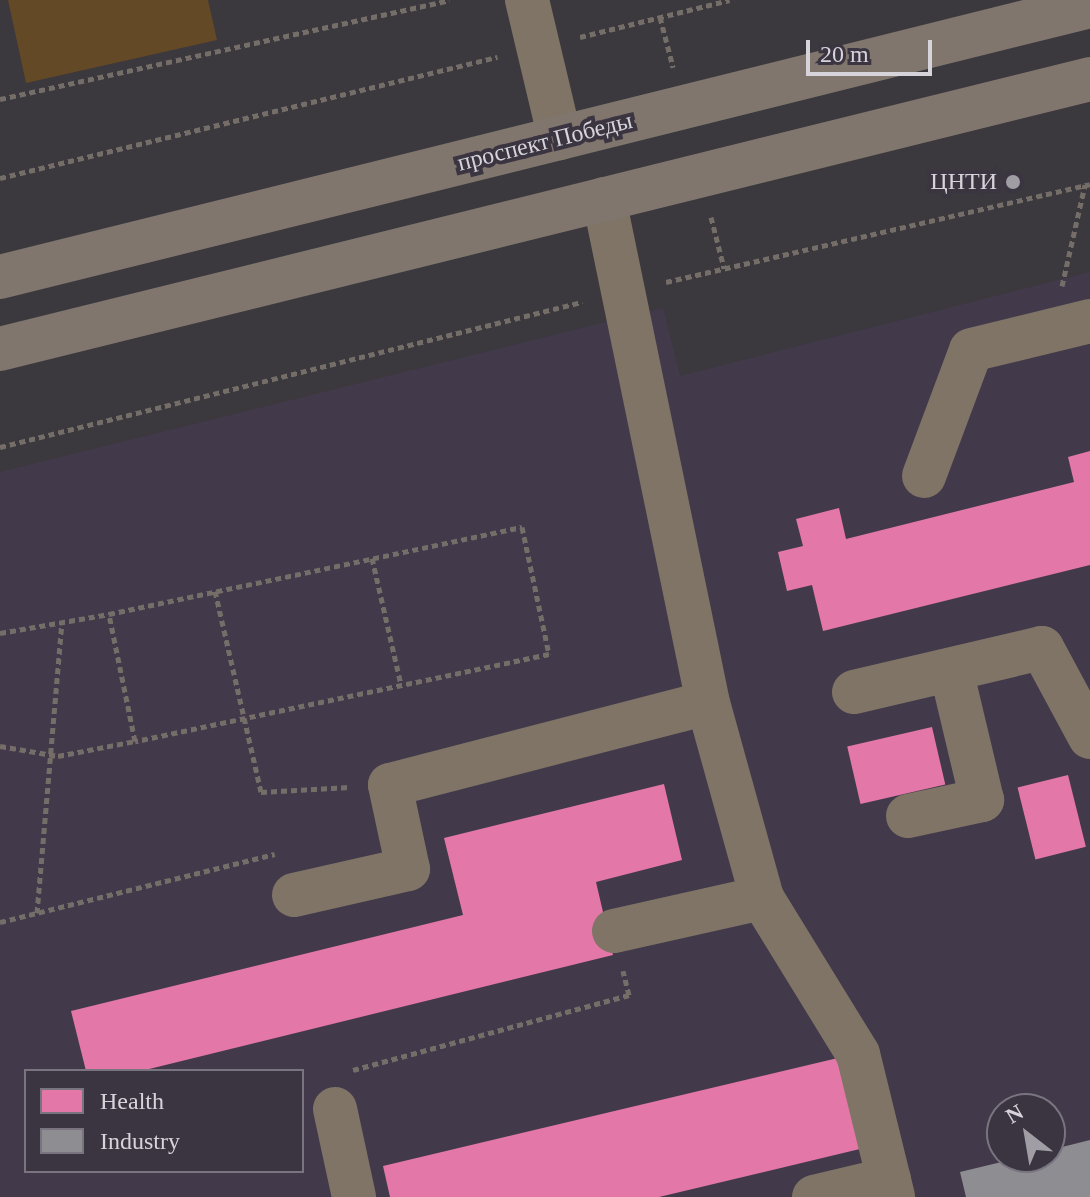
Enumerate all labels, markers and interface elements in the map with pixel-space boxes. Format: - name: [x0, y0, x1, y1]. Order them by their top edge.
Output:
- scale bar: [810, 24, 936, 74]
- text: 20 m: [820, 41, 869, 67]
- street label: проспект Победы: [455, 106, 635, 178]
- place label: ЦНТИ: [930, 168, 997, 196]
- marker: ЦНТИ: [1004, 173, 1022, 191]
- legend: [24, 1069, 304, 1173]
- text: Health: [100, 1088, 164, 1114]
- north arrow: [986, 1093, 1066, 1173]
- text: N: [1001, 1099, 1028, 1129]
- text: Industry: [100, 1128, 180, 1154]

